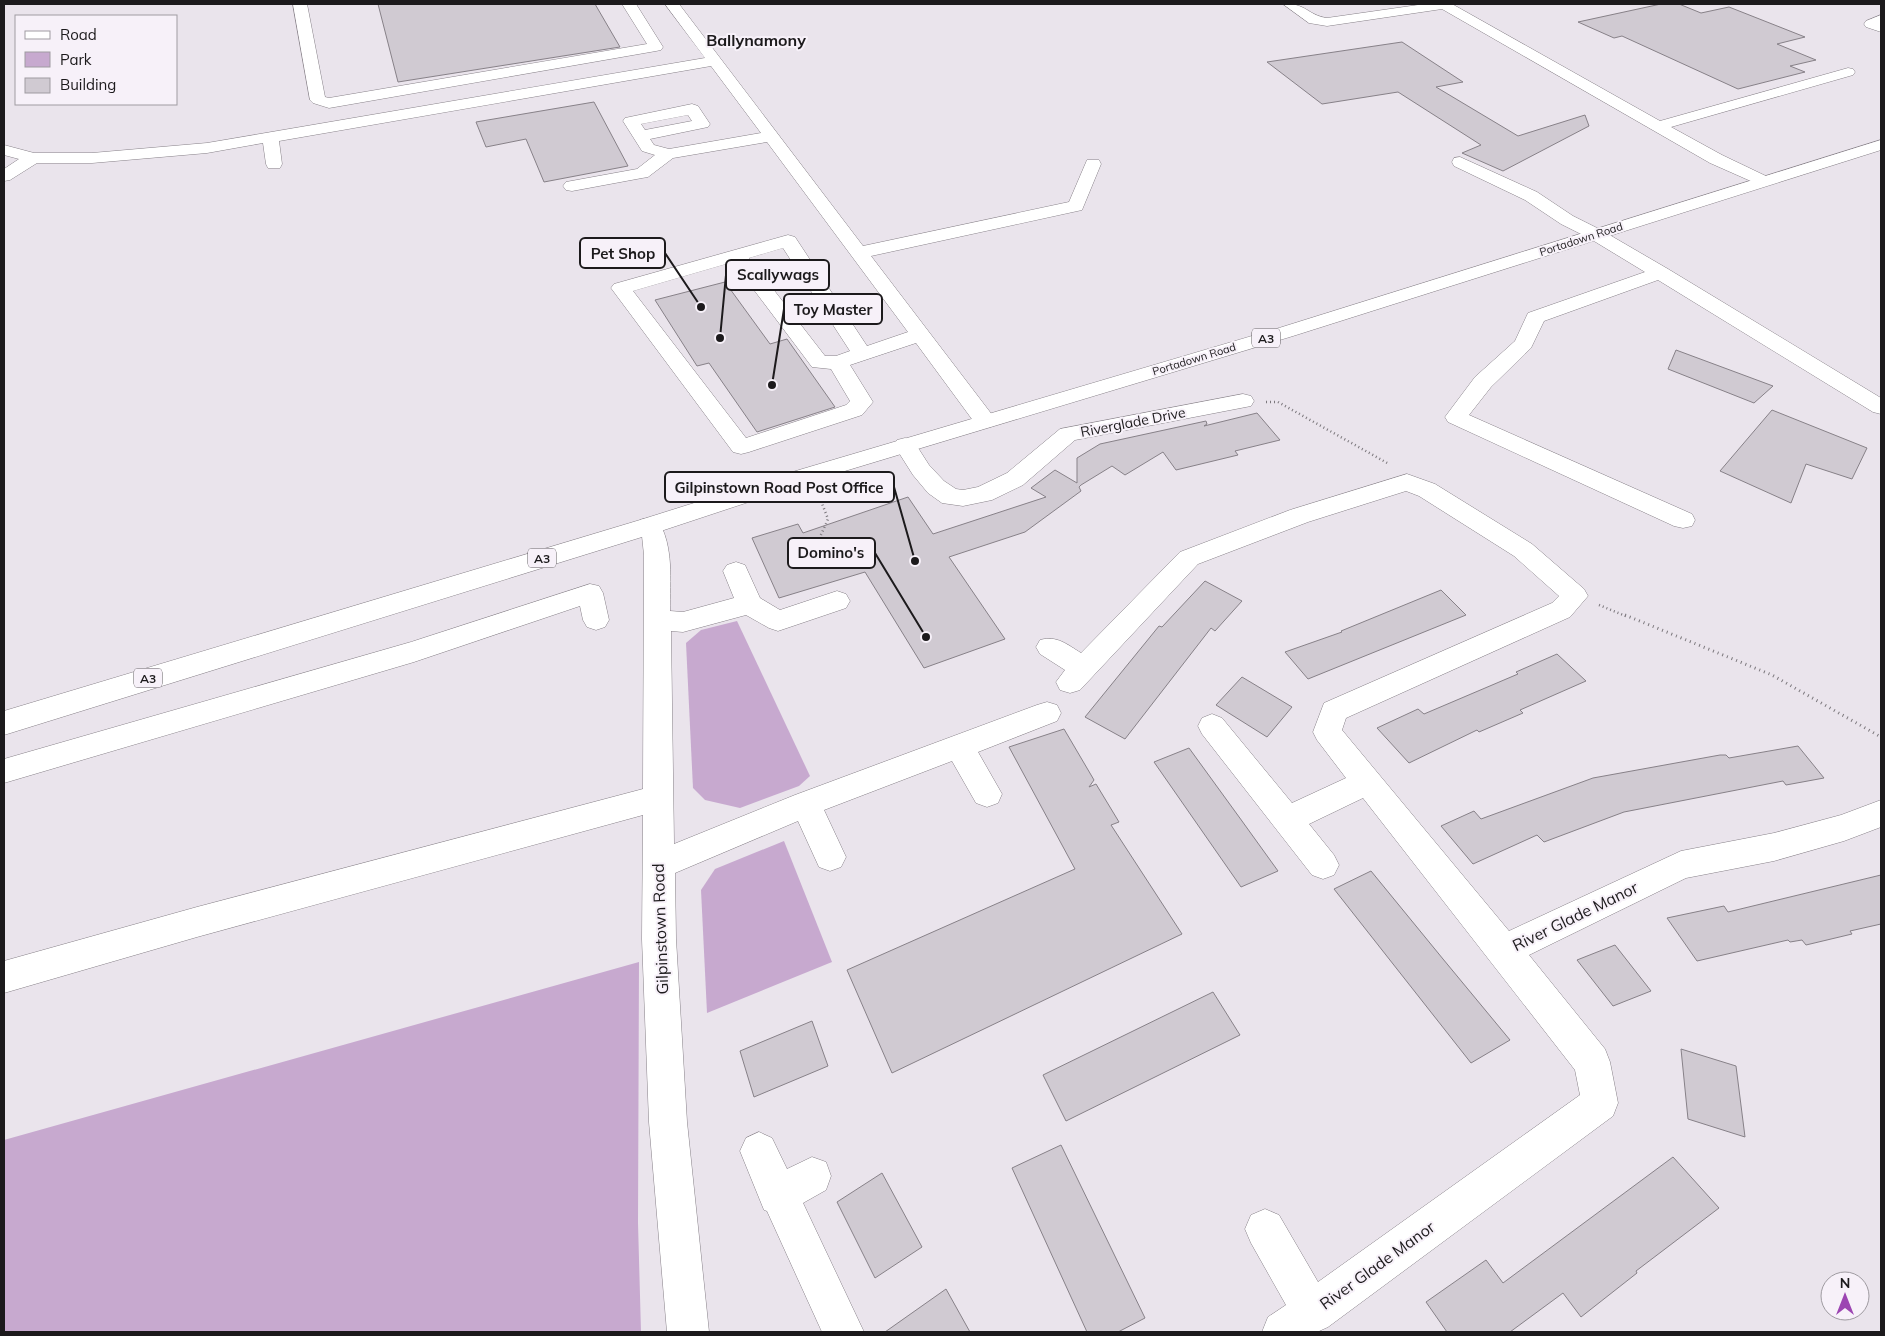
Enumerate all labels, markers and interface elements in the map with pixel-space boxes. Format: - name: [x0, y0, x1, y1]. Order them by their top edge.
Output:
- legend: [15, 15, 178, 105]
- text: Road: [60, 25, 97, 44]
- district label: Ballynamony: [706, 30, 806, 50]
- text: Park: [60, 50, 92, 69]
- text: Building: [60, 75, 116, 94]
- street label: Portadown Road: [1538, 219, 1624, 259]
- callout: Pet Shop: [580, 238, 665, 268]
- text: Pet Shop: [591, 244, 655, 263]
- callout: Scallywags: [726, 260, 829, 290]
- text: Scallywags: [737, 265, 819, 284]
- callout: Toy Master: [784, 294, 882, 324]
- text: Toy Master: [794, 300, 872, 319]
- road number: A3: [1252, 328, 1280, 348]
- street label: Portadown Road: [1151, 340, 1237, 378]
- street label: Riverglade Drive: [1079, 403, 1187, 441]
- callout: Gilpinstown Road Post Office: [665, 472, 894, 502]
- text: Gilpinstown Road Post Office: [674, 478, 884, 497]
- callout: Domino's: [788, 538, 875, 568]
- text: Domino's: [798, 543, 864, 562]
- road number: A3: [528, 548, 556, 568]
- road number: A3: [134, 668, 162, 688]
- street label: Gilpinstown Road: [648, 863, 672, 995]
- street label: River Glade Manor: [1509, 877, 1641, 955]
- street label: River Glade Manor: [1316, 1216, 1439, 1313]
- north arrow: [1820, 1271, 1870, 1321]
- text: N: [1840, 1274, 1850, 1292]

